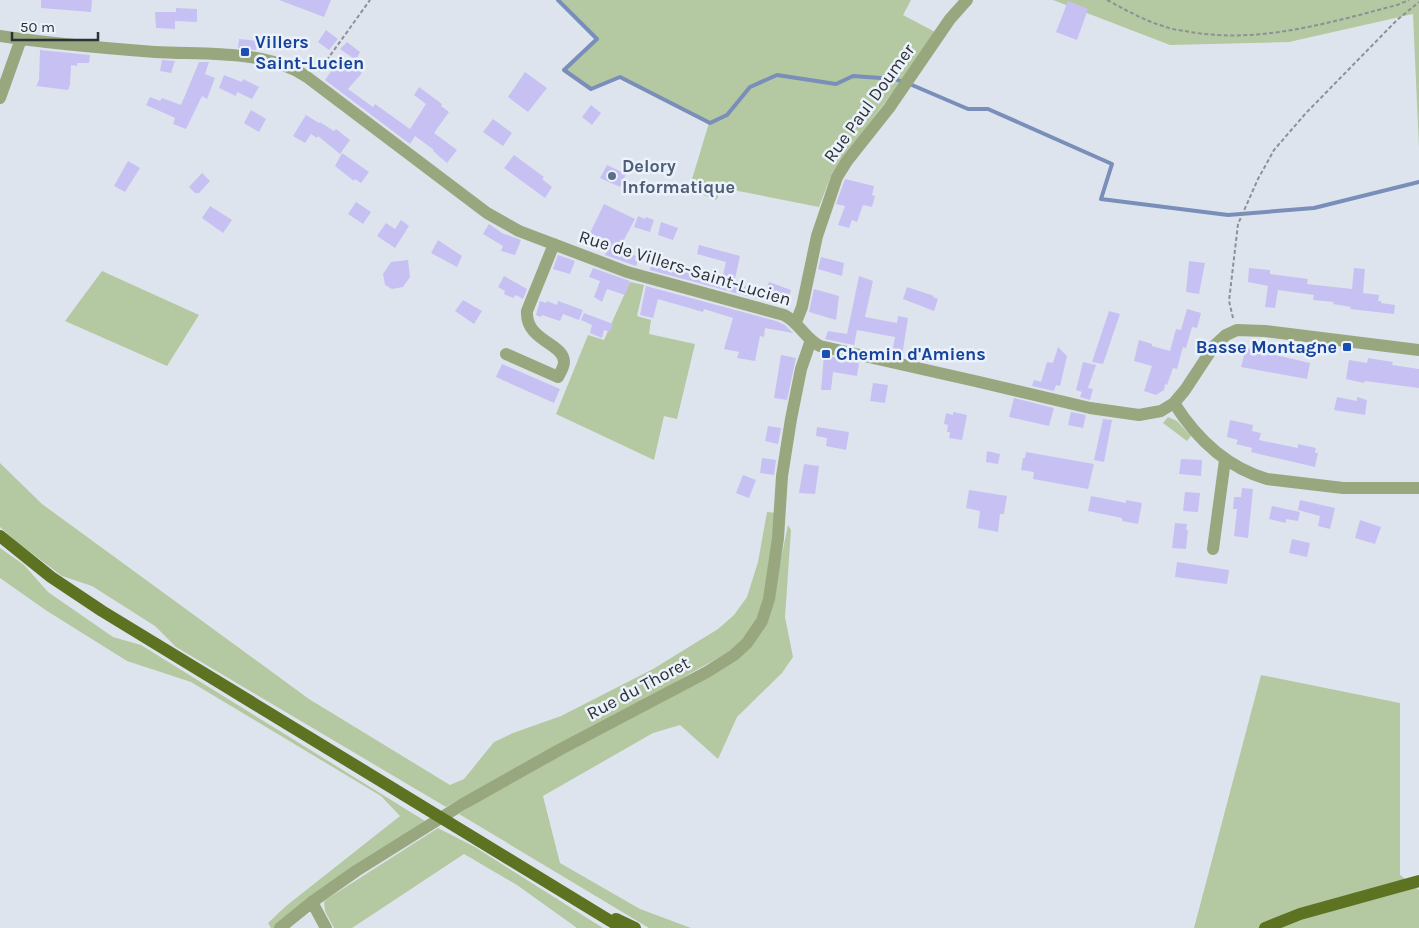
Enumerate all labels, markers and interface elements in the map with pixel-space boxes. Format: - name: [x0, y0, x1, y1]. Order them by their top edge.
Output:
- scale bar: [12, 10, 99, 42]
- text: 50 m: [20, 18, 55, 36]
- place label: Villers Saint-Lucien: [255, 31, 364, 74]
- street label: Rue Paul Doumer: [819, 39, 920, 166]
- marker: Villers Saint-Lucien: [239, 46, 251, 58]
- place label: Delory Informatique: [622, 155, 735, 198]
- marker: Delory Informatique: [606, 170, 618, 182]
- street label: Rue de Villers-Saint-Lucien: [576, 225, 794, 311]
- place label: Basse Montagne: [1196, 336, 1337, 358]
- marker: Basse Montagne: [1341, 341, 1353, 353]
- place label: Chemin d'Amiens: [836, 343, 986, 365]
- marker: Chemin d'Amiens: [820, 348, 832, 360]
- street label: Rue du Thoret: [583, 652, 693, 724]

